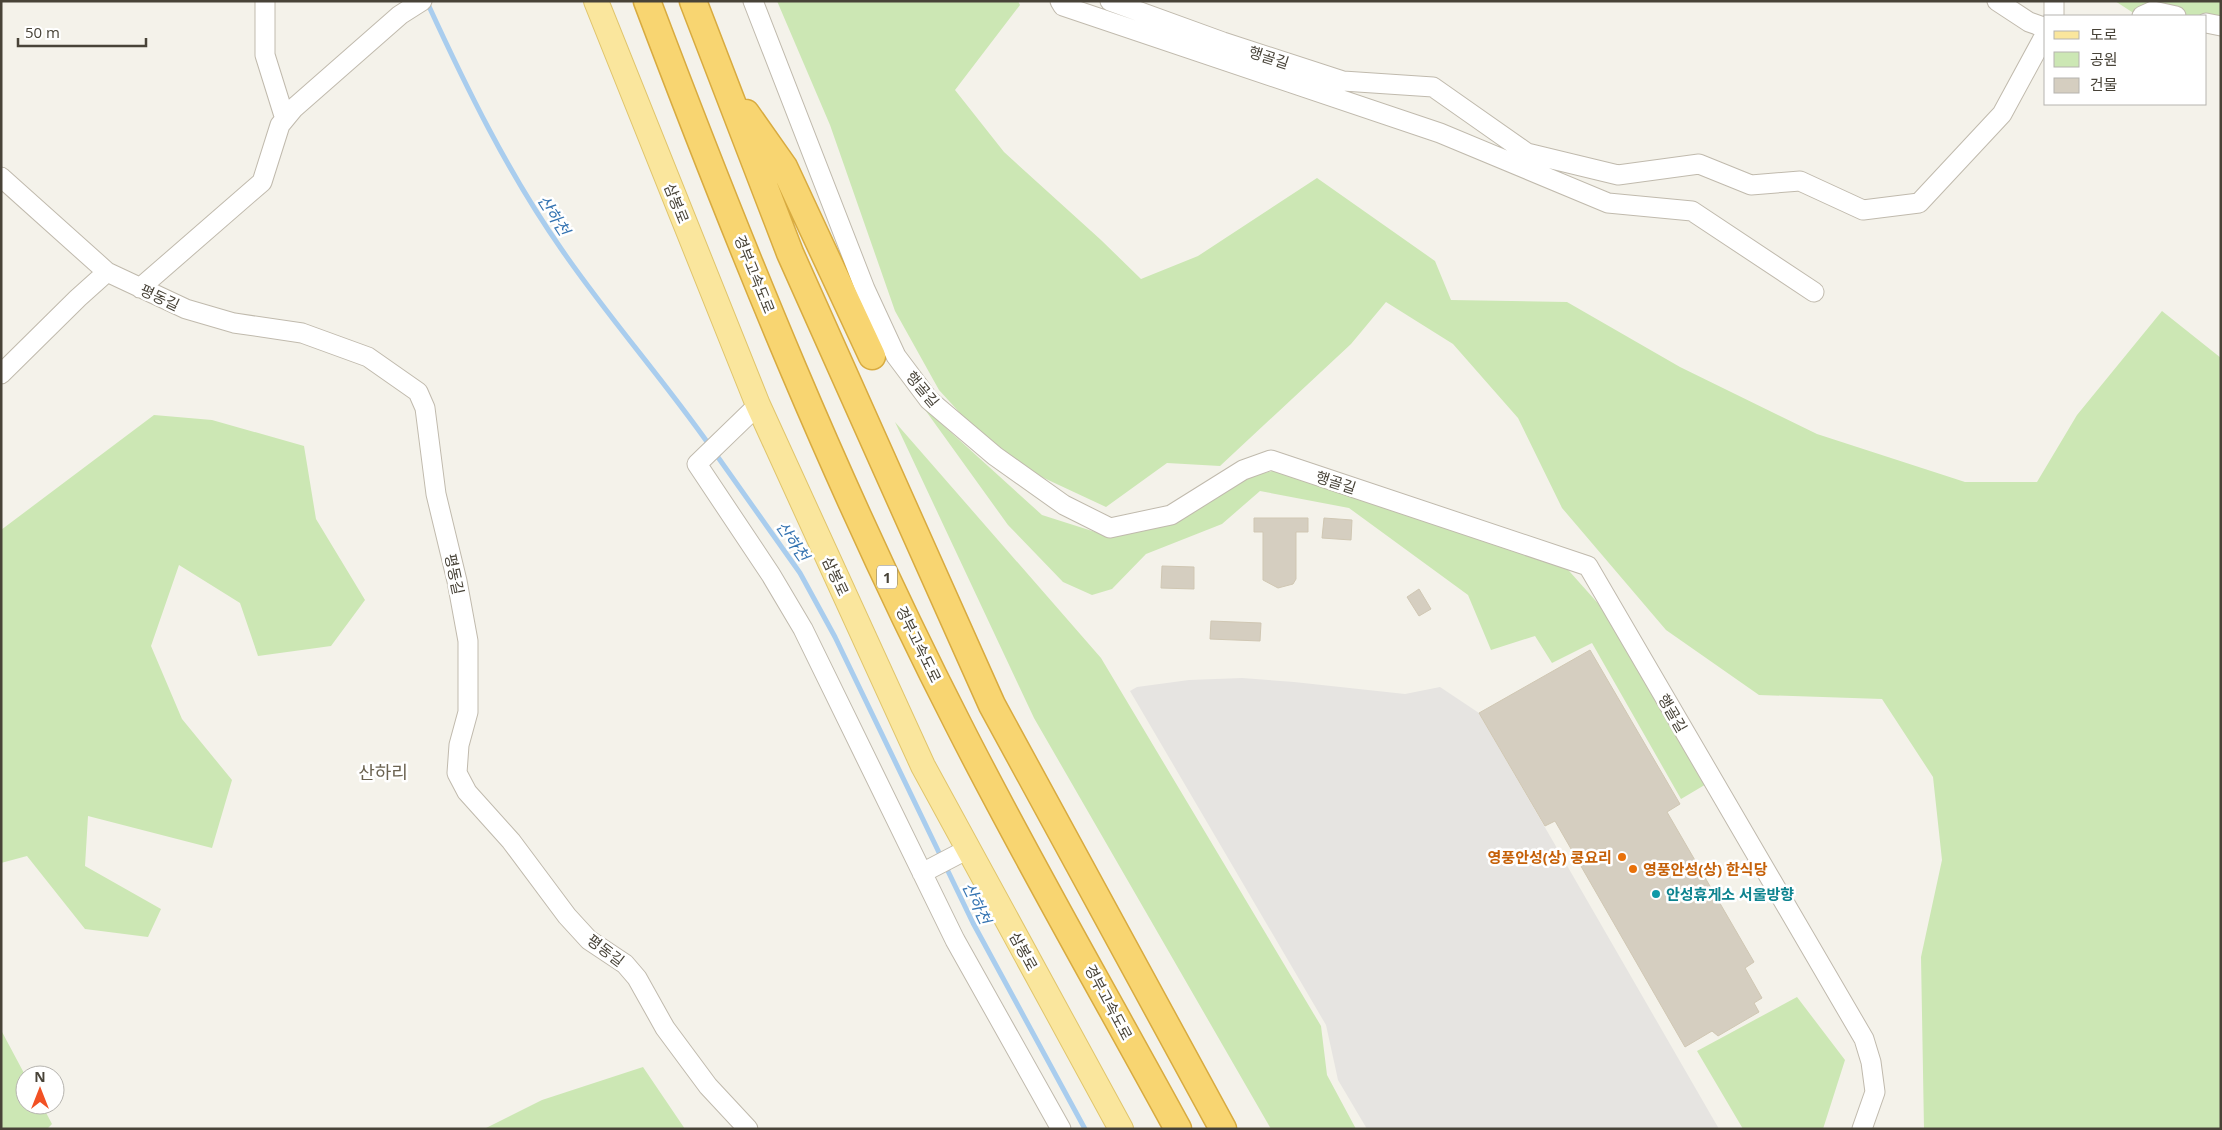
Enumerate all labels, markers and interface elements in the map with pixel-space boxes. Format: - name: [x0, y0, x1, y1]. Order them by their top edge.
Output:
- scale bar: [18, 15, 145, 47]
- legend: [2044, 15, 2207, 105]
- text: 50 m: [25, 22, 60, 42]
- text: 도로: [2090, 24, 2118, 44]
- street label: 행골길: [1246, 41, 1292, 73]
- text: 공원: [2090, 49, 2118, 69]
- text: 건물: [2090, 74, 2118, 94]
- street label: 삼봉로: [660, 180, 694, 226]
- water label: 산하천: [533, 190, 576, 241]
- street label: 경부고속도로: [730, 232, 780, 316]
- street label: 평동길: [137, 279, 183, 315]
- street label: 행골길: [902, 367, 944, 411]
- street label: 행골길: [1313, 466, 1359, 498]
- water label: 산하천: [771, 517, 816, 567]
- street label: 평동길: [441, 552, 469, 596]
- street label: 삼봉로: [818, 553, 854, 599]
- road number: 1: [877, 566, 897, 588]
- street label: 경부고속도로: [892, 602, 946, 686]
- street label: 행골길: [1654, 690, 1692, 736]
- district label: 산하리: [358, 760, 408, 784]
- place label: 영풍안성(상) 콩요리: [1488, 847, 1612, 867]
- marker: 영풍안성(상) 콩요리: [1616, 851, 1628, 863]
- place label: 영풍안성(상) 한식당: [1643, 859, 1768, 879]
- marker: 영풍안성(상) 한식당: [1627, 863, 1639, 875]
- water label: 산하천: [957, 878, 998, 930]
- place label: 안성휴게소 서울방향: [1666, 884, 1794, 904]
- marker: 안성휴게소 서울방향: [1650, 888, 1662, 900]
- street label: 삼봉로: [1005, 928, 1043, 974]
- street label: 평동길: [583, 930, 629, 970]
- street label: 경부고속도로: [1081, 961, 1137, 1043]
- north arrow: [15, 1065, 65, 1115]
- text: N: [34, 1067, 46, 1086]

